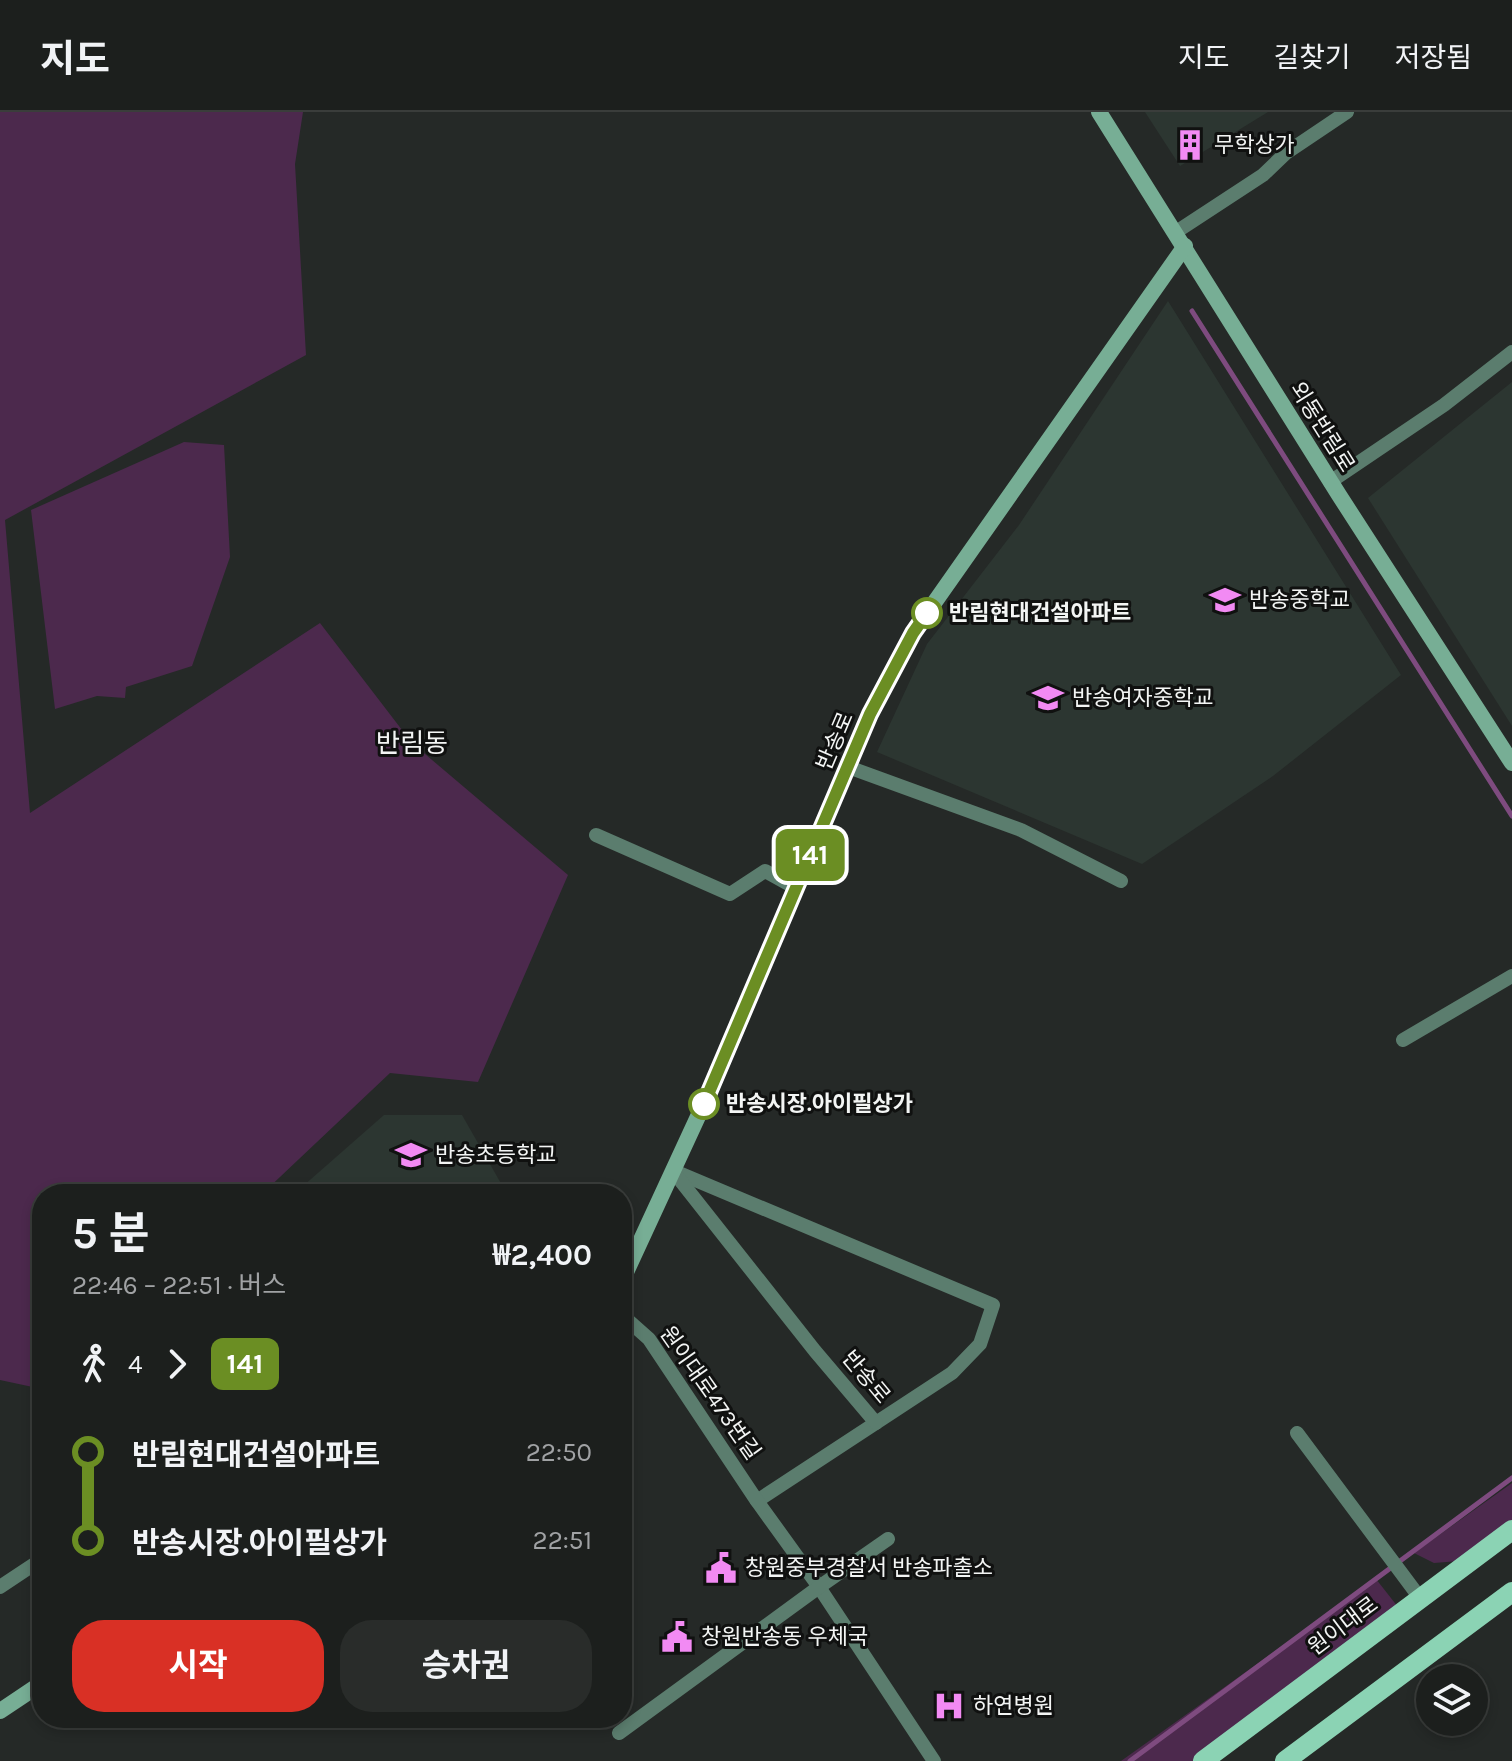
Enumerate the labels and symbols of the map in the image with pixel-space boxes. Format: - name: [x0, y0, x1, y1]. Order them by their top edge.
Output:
- building icon: 무학상가: [1173, 128, 1207, 162]
- place label: 무학상가: [1214, 132, 1295, 158]
- street label: 외동반림로: [1284, 377, 1360, 477]
- school or university icon: 반송중학교: [1208, 583, 1242, 617]
- place label: 반송중학교: [1249, 587, 1350, 613]
- marker: 반림현대건설아파트: [912, 598, 942, 628]
- place label: 반림현대건설아파트: [949, 600, 1131, 626]
- school or university icon: 반송여자중학교: [1031, 681, 1065, 715]
- place label: 반송여자중학교: [1072, 685, 1214, 711]
- street label: 반송로: [811, 708, 859, 774]
- district label: 반림동: [376, 728, 448, 759]
- line badge: 141: [764, 829, 856, 881]
- marker: 반송시장.아이필상가: [689, 1089, 719, 1119]
- place label: 반송시장.아이필상가: [726, 1091, 913, 1117]
- school or university icon: 반송초등학교: [394, 1138, 428, 1172]
- place label: 반송초등학교: [435, 1142, 556, 1168]
- street label: 원이대로473번길: [654, 1321, 766, 1465]
- street label: 반송로: [837, 1345, 895, 1409]
- public building icon: 창원중부경찰서 반송파출소: [704, 1551, 738, 1585]
- place label: 창원중부경찰서 반송파출소: [745, 1555, 993, 1581]
- street label: 원이대로: [1303, 1591, 1383, 1661]
- public building icon: 창원반송동 우체국: [660, 1620, 694, 1654]
- place label: 창원반송동 우체국: [701, 1624, 868, 1650]
- hospital icon: 하연병원: [932, 1689, 966, 1723]
- place label: 하연병원: [973, 1693, 1054, 1719]

